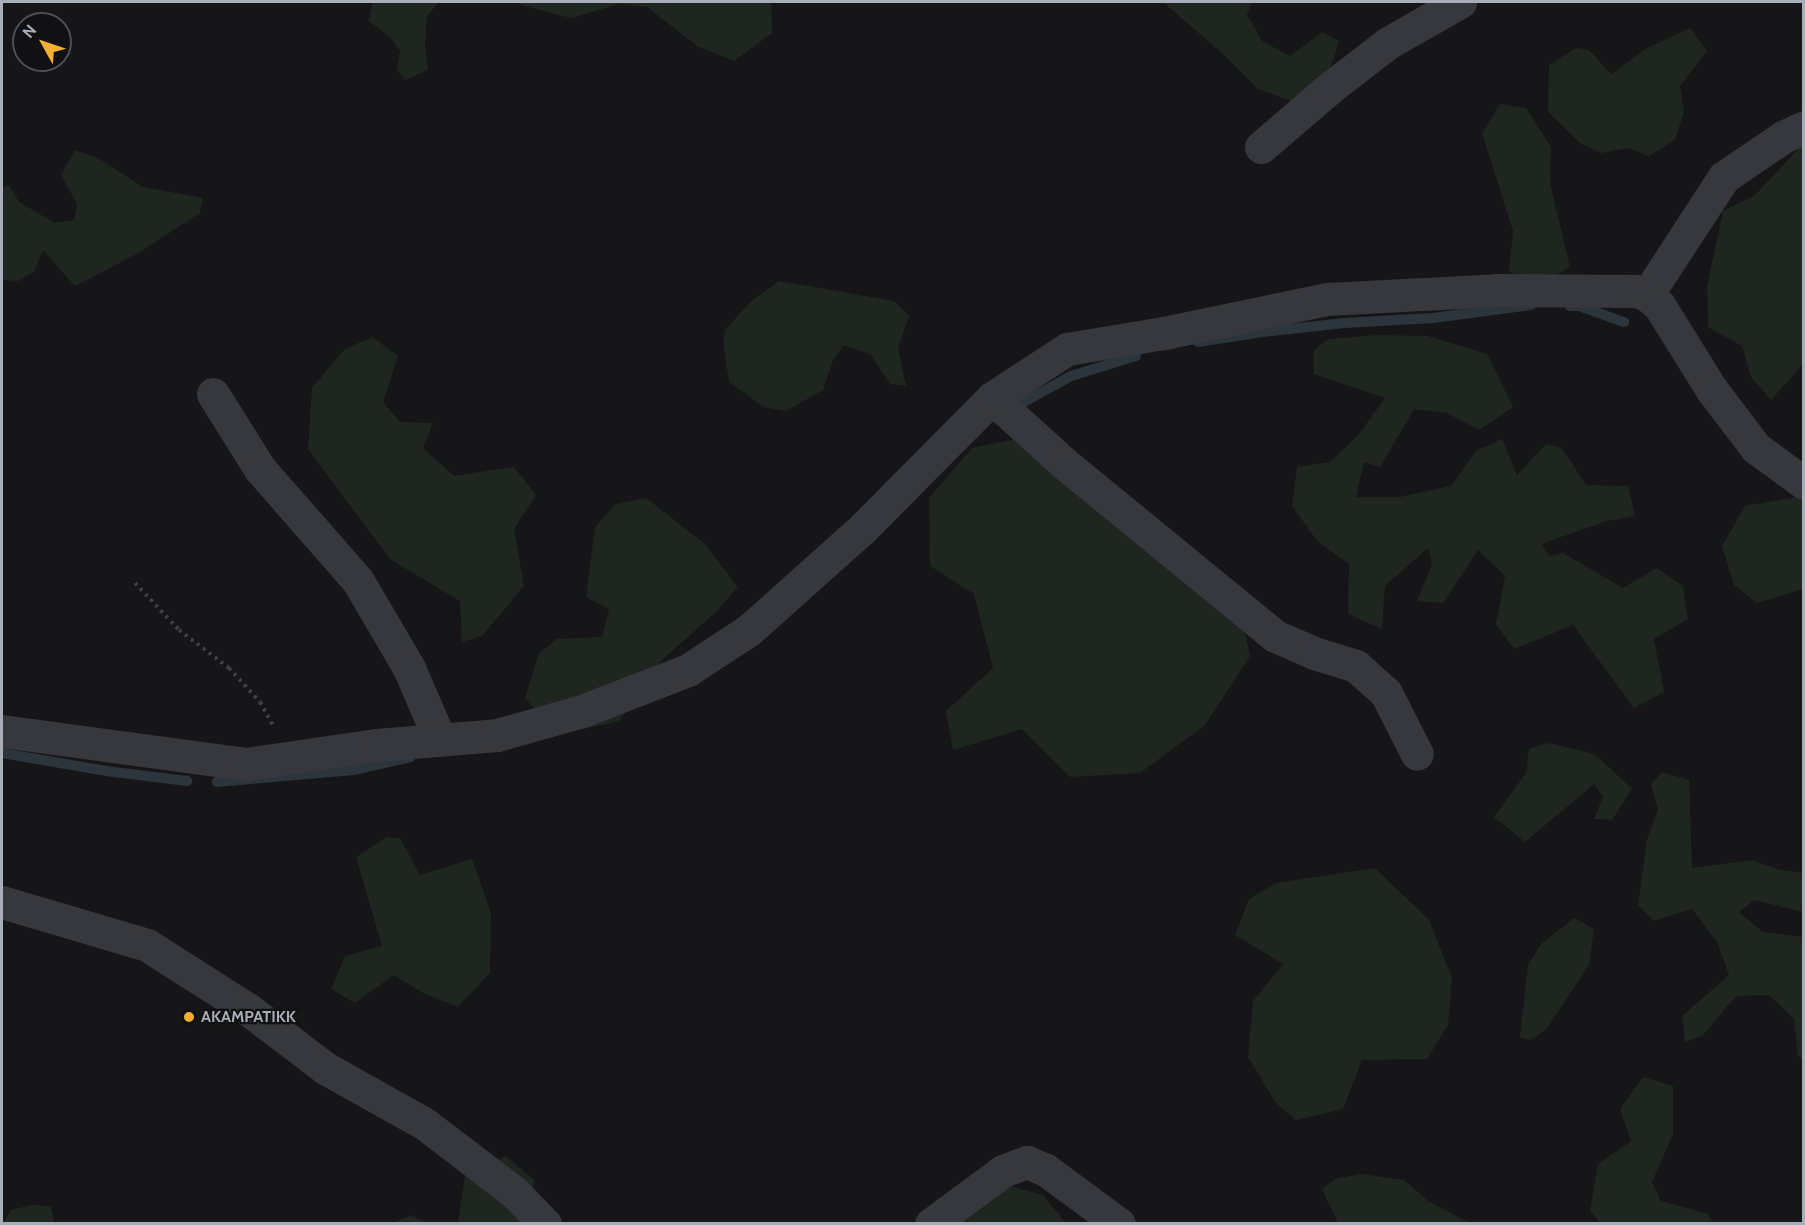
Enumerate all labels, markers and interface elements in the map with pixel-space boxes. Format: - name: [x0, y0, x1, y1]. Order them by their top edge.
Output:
- north arrow: [12, 12, 72, 72]
- text: N: [18, 21, 40, 42]
- place label: AKAMPATIKK: [201, 1007, 296, 1027]
- marker: AKAMPATIKK: [182, 1010, 196, 1024]

